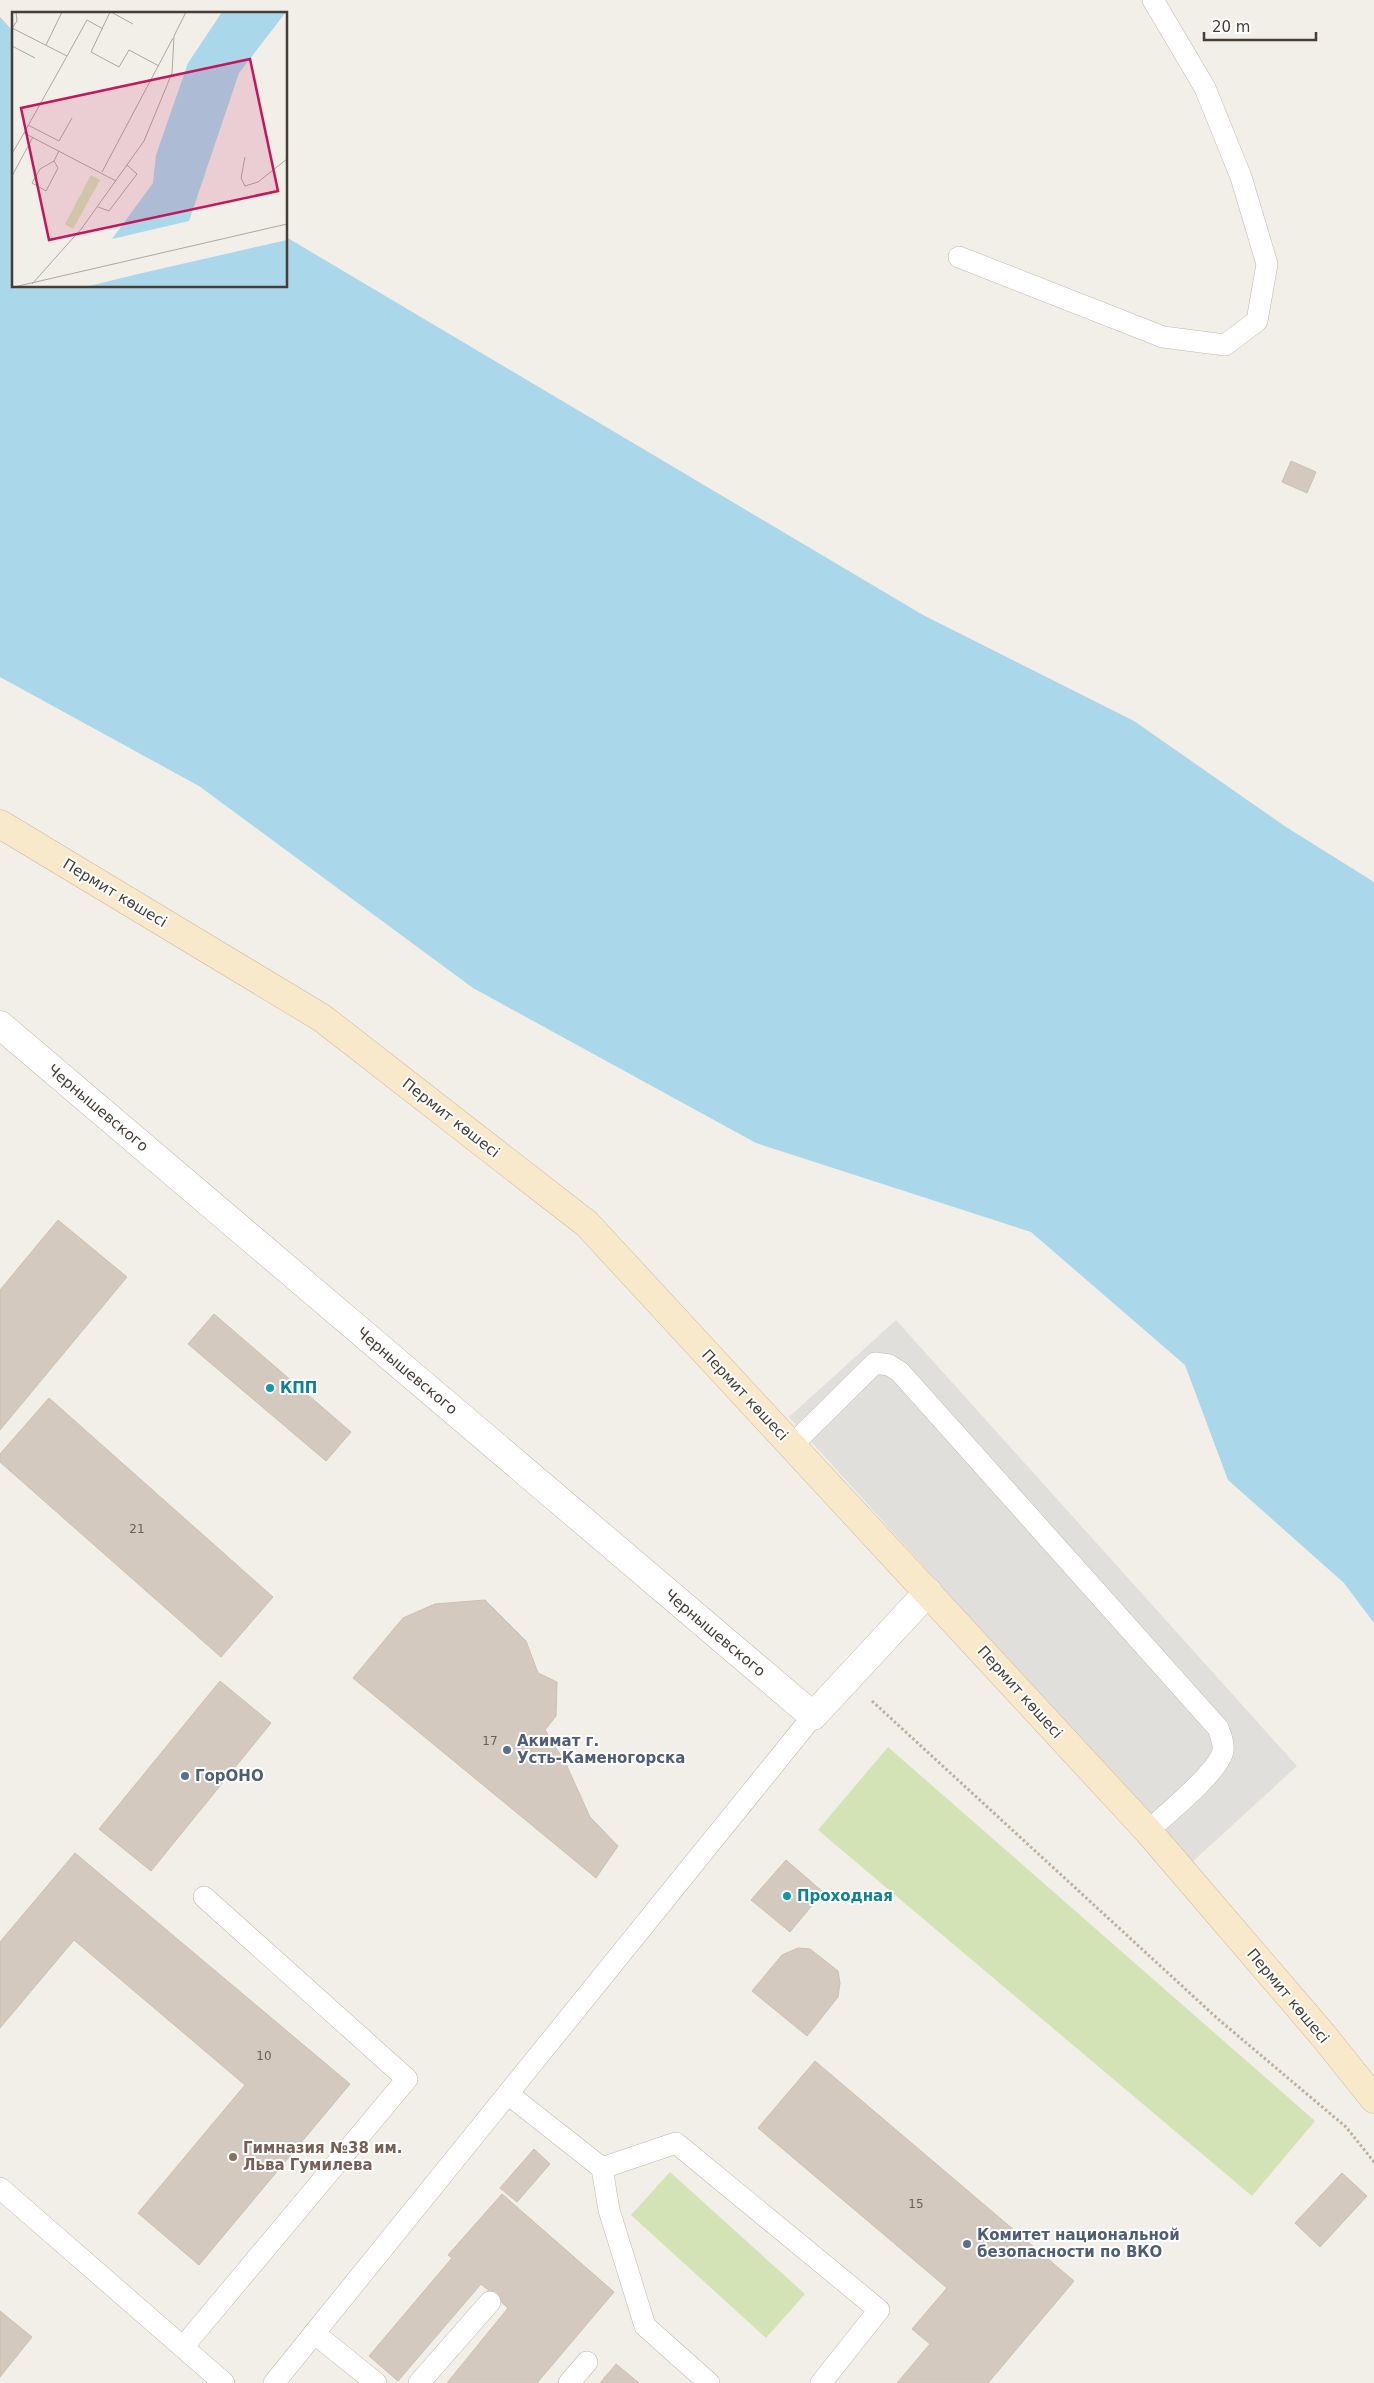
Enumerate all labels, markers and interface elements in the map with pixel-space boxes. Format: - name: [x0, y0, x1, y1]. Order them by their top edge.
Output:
- scale bar: [1204, 10, 1316, 42]
- inset map: [12, 12, 288, 288]
- text: 20 m: [1212, 18, 1250, 36]
- street label: Пермит көшесі: [60, 855, 170, 931]
- street label: Чернышевского: [44, 1061, 152, 1155]
- street label: Пермит көшесі: [399, 1075, 503, 1161]
- street label: Чернышевского: [353, 1324, 461, 1418]
- street label: Пермит көшесі: [698, 1346, 792, 1444]
- place label: КПП: [280, 1379, 317, 1397]
- marker: КПП: [264, 1382, 276, 1394]
- house number: 21: [129, 1522, 145, 1536]
- street label: Чернышевского: [661, 1586, 769, 1680]
- street label: Пермит көшесі: [974, 1642, 1066, 1742]
- place label: Акимат г. Усть-Каменогорска: [517, 1732, 685, 1767]
- house number: 17: [482, 1734, 498, 1748]
- marker: Акимат г. Усть-Каменогорска: [501, 1744, 513, 1756]
- place label: ГорОНО: [195, 1767, 264, 1785]
- marker: ГорОНО: [179, 1770, 191, 1782]
- place label: Проходная: [797, 1887, 893, 1905]
- marker: Проходная: [781, 1890, 793, 1902]
- street label: Пермит көшесі: [1243, 1945, 1333, 2047]
- house number: 10: [256, 2049, 272, 2063]
- place label: Гимназия №38 им. Льва Гумилева: [243, 2139, 403, 2174]
- marker: Гимназия №38 им. Льва Гумилева: [227, 2151, 239, 2163]
- house number: 15: [908, 2197, 924, 2211]
- place label: Комитет национальной безопасности по ВКО: [977, 2226, 1180, 2261]
- marker: Комитет национальной безопасности по ВКО: [961, 2238, 973, 2250]

